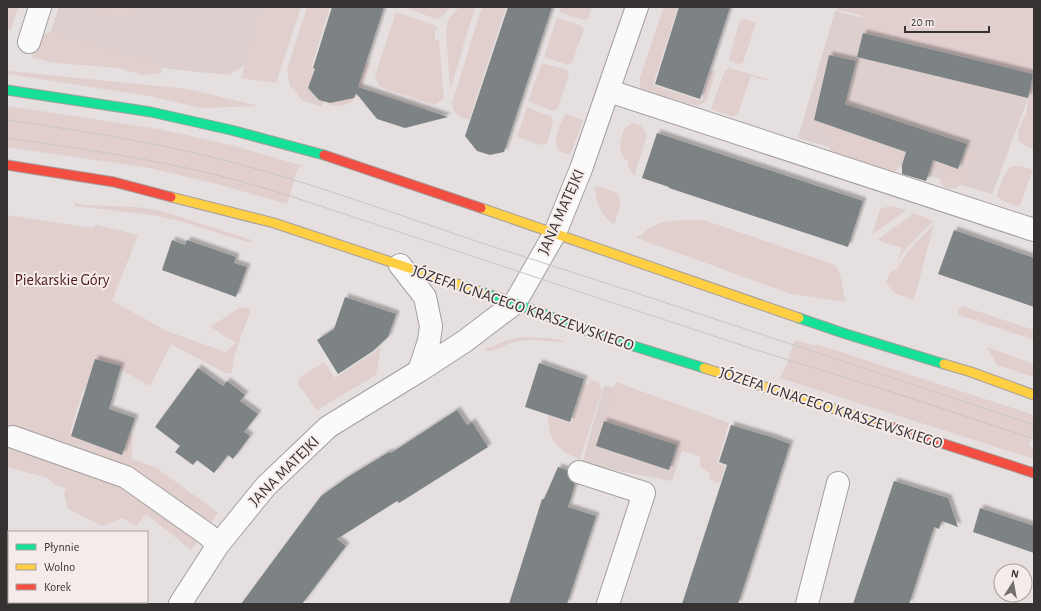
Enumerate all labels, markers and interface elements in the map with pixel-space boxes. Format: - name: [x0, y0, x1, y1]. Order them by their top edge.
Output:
- scale bar: [905, 8, 989, 34]
- text: 20 m: [911, 16, 934, 28]
- street label: JANA MATEJKI: [535, 167, 587, 257]
- street label: JÓZEFA IGNACEGO KRASZEWSKIEGO: [410, 261, 637, 354]
- park label: Piekarskie Góry: [14, 272, 110, 289]
- street label: JÓZEFA IGNACEGO KRASZEWSKIEGO: [717, 362, 945, 452]
- street label: JANA MATEJKI: [246, 433, 322, 509]
- legend: [8, 531, 148, 603]
- text: Płynnie: [44, 541, 79, 554]
- text: Wolno: [44, 561, 75, 573]
- north arrow: [993, 563, 1033, 603]
- text: N: [1010, 568, 1020, 580]
- text: Korek: [44, 581, 71, 593]

